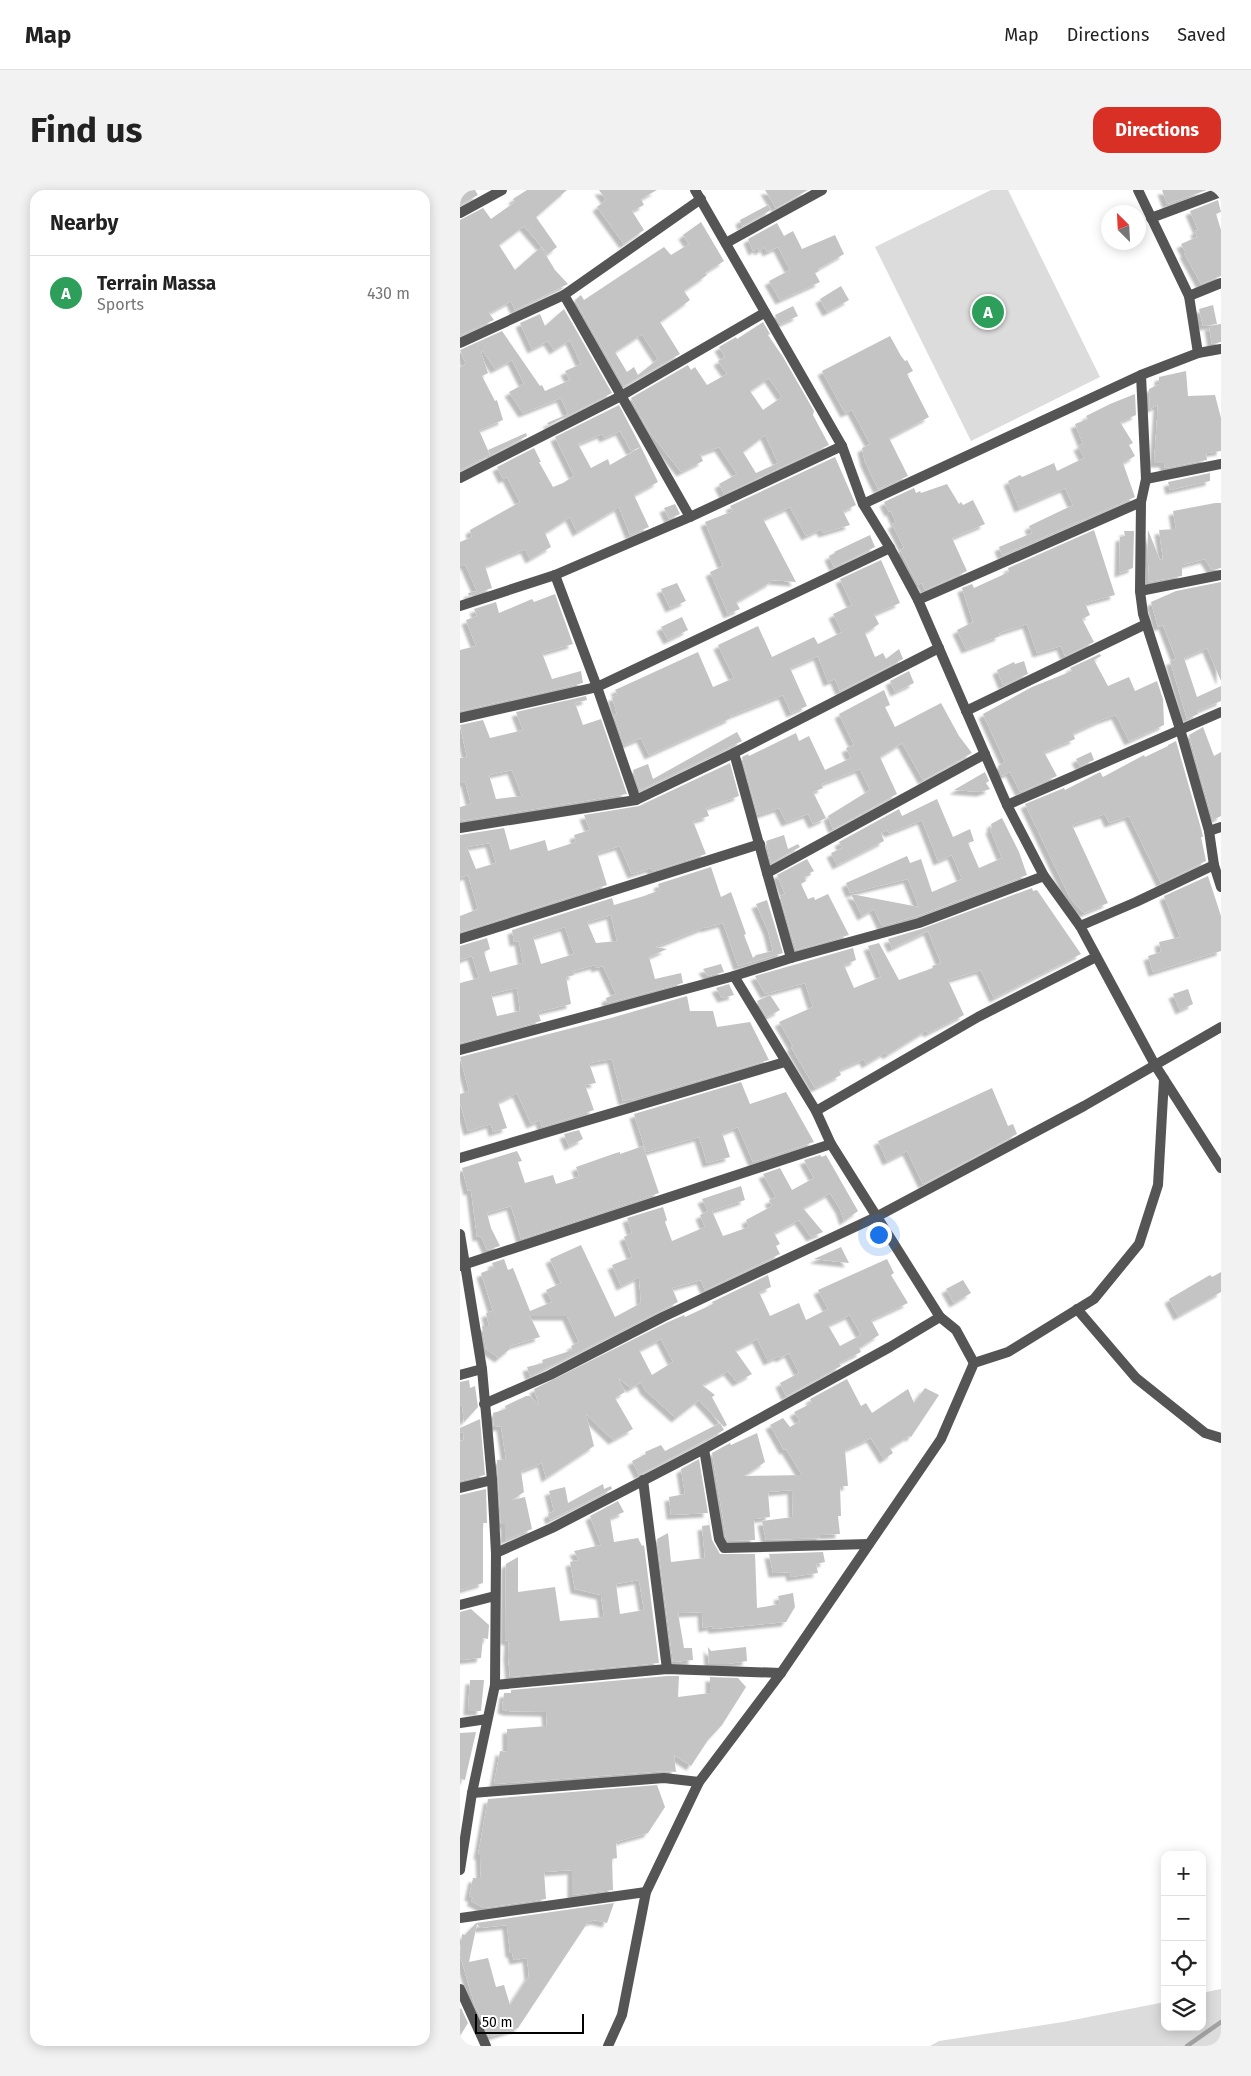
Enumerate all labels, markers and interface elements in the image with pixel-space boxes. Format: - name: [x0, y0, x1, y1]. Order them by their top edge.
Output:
- text: Map: [25, 21, 71, 49]
- text: Map: [1004, 24, 1039, 46]
- text: Directions: [1067, 24, 1149, 46]
- text: Saved: [1177, 24, 1226, 46]
- button: Directions: [1093, 107, 1221, 153]
- text: Find us: [30, 109, 142, 151]
- north arrow: [1101, 205, 1146, 250]
- text: Nearby: [50, 210, 118, 236]
- text: Terrain Massa: [97, 272, 216, 295]
- text: A: [61, 284, 71, 303]
- text: 430 m: [367, 284, 410, 303]
- pin: A: [972, 293, 1004, 331]
- text: Sports: [97, 295, 144, 314]
- your location: [866, 1222, 892, 1248]
- map controls: [1161, 1851, 1206, 2031]
- button: +: [1161, 1851, 1206, 1896]
- button: −: [1161, 1896, 1206, 1941]
- button: locate: [1161, 1941, 1206, 1986]
- button: layers: [1161, 1986, 1206, 2031]
- scale bar: [475, 2011, 584, 2034]
- text: 50 m: [482, 2014, 513, 2031]

